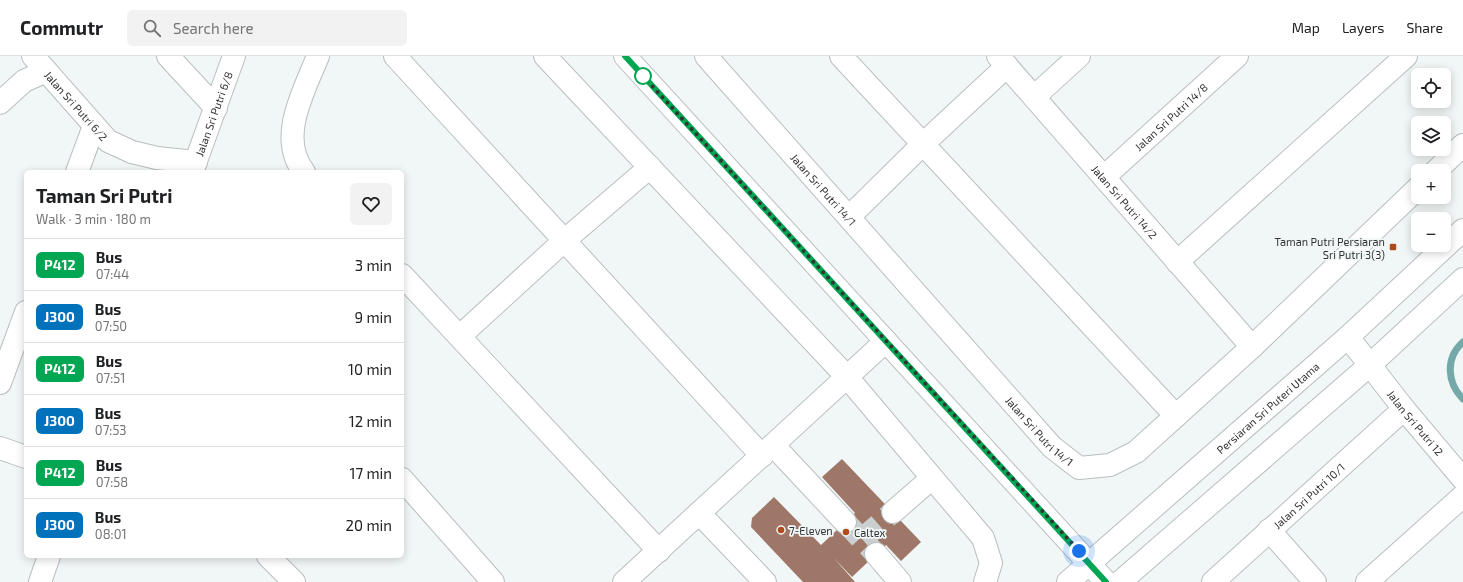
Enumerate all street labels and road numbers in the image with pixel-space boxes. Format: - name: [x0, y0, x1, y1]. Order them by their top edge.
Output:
- street label: Jalan Sri Putri 6/2: [43, 68, 111, 143]
- street label: Jalan Sri Putri 6/8: [192, 70, 234, 158]
- street label: Jalan Sri Putri 14/8: [1131, 80, 1210, 153]
- street label: Jalan Sri Putri 14/1: [789, 151, 859, 228]
- street label: Jalan Sri Putri 14/2: [1089, 162, 1161, 241]
- street label: Persiaran Sri Puteri Utama: [1213, 359, 1321, 456]
- street label: Jalan Sri Putri 12: [1385, 387, 1447, 458]
- street label: Jalan Sri Putri 14/1: [1003, 393, 1076, 468]
- street label: Jalan Sri Putri 10/1: [1270, 460, 1347, 531]

